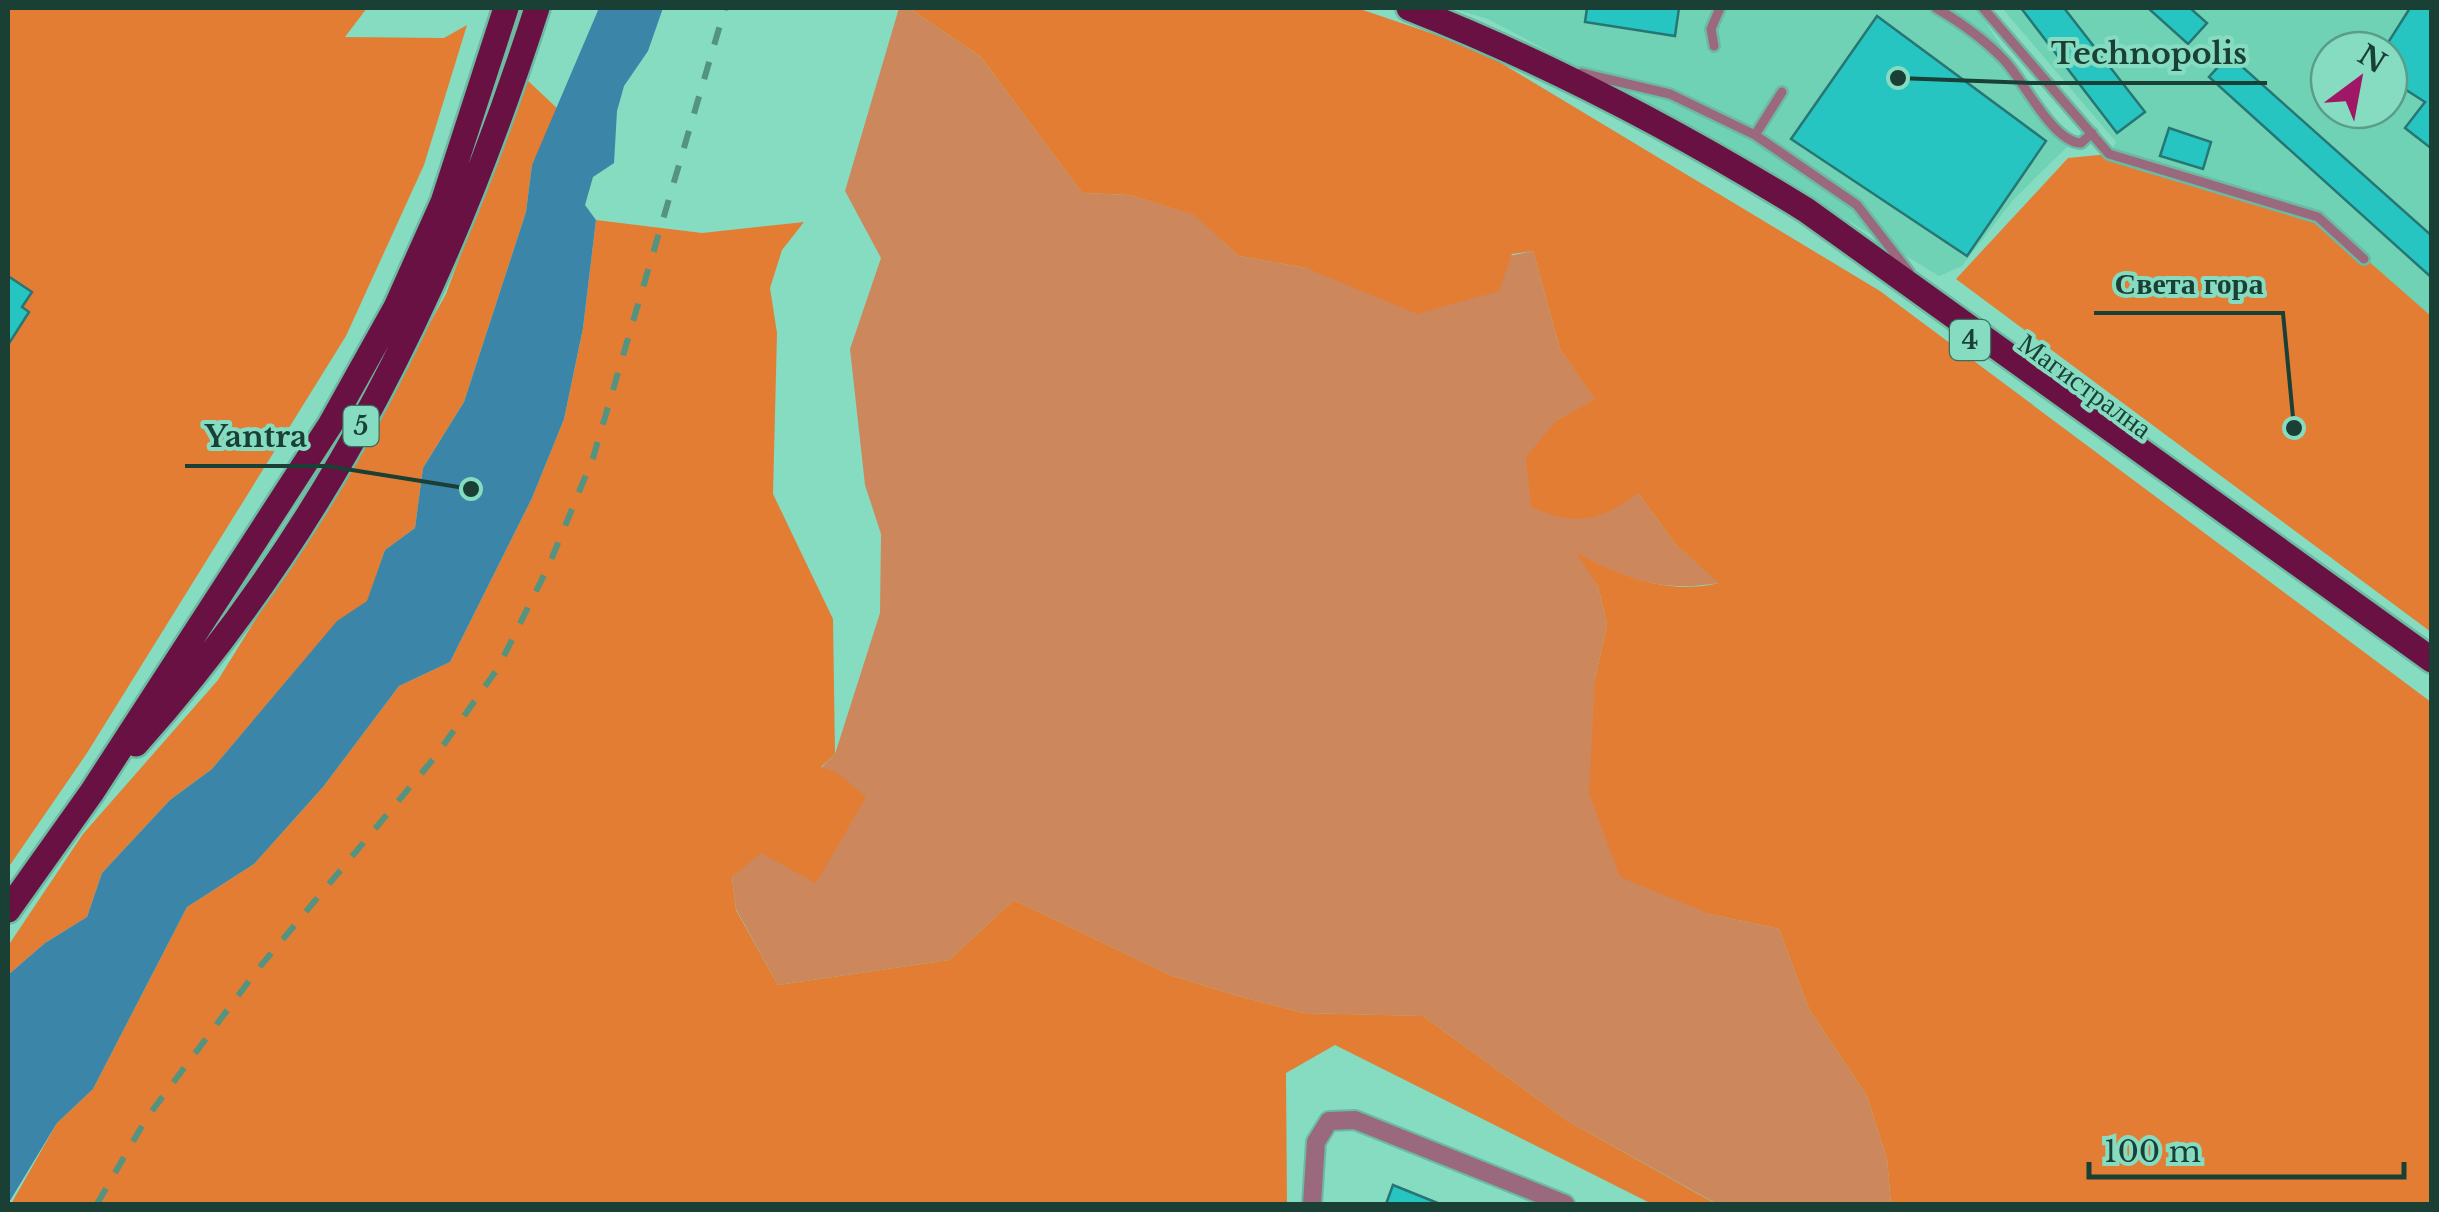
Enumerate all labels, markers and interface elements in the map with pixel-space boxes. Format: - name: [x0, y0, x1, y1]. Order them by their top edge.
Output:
- callout: Technopolis: [2031, 23, 2267, 83]
- north arrow: [2309, 30, 2409, 130]
- text: Technopolis: [2051, 35, 2247, 72]
- text: N: [2352, 37, 2392, 81]
- callout: Света гора: [2094, 253, 2283, 313]
- text: Света гора: [2115, 265, 2263, 302]
- road number: 4: [1950, 320, 1990, 360]
- street label: Магистрална: [2011, 326, 2159, 447]
- callout: Yantra: [185, 406, 327, 466]
- road number: 5: [344, 406, 378, 446]
- text: Yantra: [204, 418, 307, 455]
- scale bar: [2089, 1117, 2404, 1179]
- text: 100 m: [2104, 1133, 2201, 1170]

